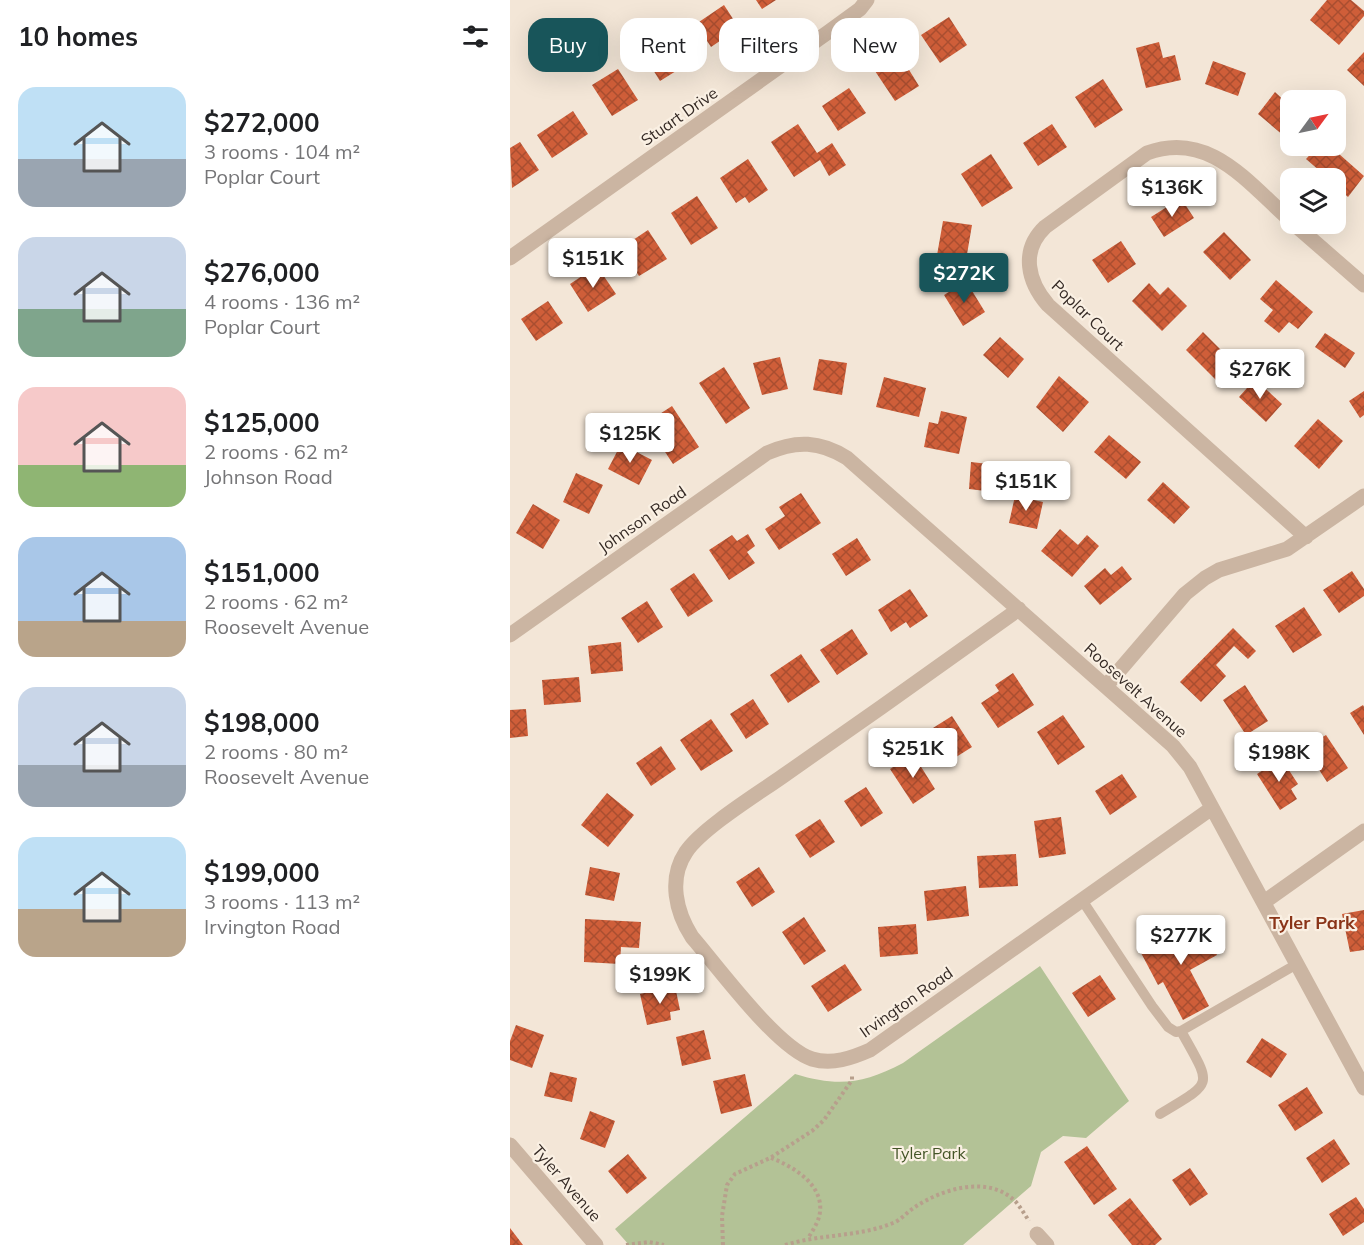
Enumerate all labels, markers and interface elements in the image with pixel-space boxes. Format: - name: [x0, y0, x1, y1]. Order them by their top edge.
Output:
- chip: Buy: [528, 18, 608, 72]
- chip: Rent: [620, 18, 707, 72]
- chip: Filters: [719, 18, 819, 72]
- chip: New: [831, 18, 919, 72]
- text: 10 homes: [18, 20, 138, 53]
- icon: filters: [459, 20, 492, 53]
- street label: Stuart Drive: [637, 82, 721, 150]
- north arrow: [1280, 90, 1346, 156]
- map controls: [1280, 90, 1346, 234]
- text: $272,000: [204, 106, 320, 139]
- icon: home: [66, 111, 138, 183]
- text: 3 rooms · 104 m²: [204, 139, 360, 164]
- text: Poplar Court: [204, 164, 320, 189]
- pin: $136K: [1130, 167, 1214, 218]
- button: layers: [1280, 168, 1346, 234]
- text: $136K: [1141, 174, 1203, 199]
- pin: $151K: [551, 238, 635, 289]
- text: $151K: [562, 245, 624, 270]
- pin: $272K: [922, 253, 1006, 304]
- text: $276,000: [204, 256, 320, 289]
- text: $272K: [933, 260, 995, 285]
- icon: home: [66, 261, 138, 333]
- street label: Poplar Court: [1048, 276, 1129, 355]
- text: 4 rooms · 136 m²: [204, 289, 360, 314]
- text: Poplar Court: [204, 314, 320, 339]
- pin: $276K: [1218, 349, 1302, 400]
- text: $276K: [1229, 356, 1291, 381]
- text: $125,000: [204, 406, 320, 439]
- icon: home: [66, 411, 138, 483]
- pin: $125K: [588, 413, 672, 464]
- text: $125K: [599, 420, 661, 445]
- text: 2 rooms · 62 m²: [204, 439, 348, 464]
- pin: $151K: [984, 461, 1068, 512]
- text: Johnson Road: [204, 464, 333, 489]
- text: $151K: [995, 468, 1057, 493]
- street label: Johnson Road: [594, 481, 690, 557]
- text: $151,000: [204, 556, 320, 589]
- icon: home: [66, 561, 138, 633]
- text: 2 rooms · 62 m²: [204, 589, 348, 614]
- text: Roosevelt Avenue: [204, 614, 369, 639]
- street label: Roosevelt Avenue: [1080, 638, 1192, 742]
- text: $198,000: [204, 706, 320, 739]
- icon: home: [66, 711, 138, 783]
- pin: $251K: [871, 728, 955, 779]
- pin: $198K: [1237, 732, 1321, 783]
- text: $251K: [882, 735, 944, 760]
- text: 2 rooms · 80 m²: [204, 739, 348, 764]
- text: $198K: [1248, 739, 1310, 764]
- text: Roosevelt Avenue: [204, 764, 369, 789]
- text: $199,000: [204, 856, 320, 889]
- icon: home: [66, 861, 138, 933]
- text: 3 rooms · 113 m²: [204, 889, 360, 914]
- district label: Tyler Park: [1269, 911, 1356, 934]
- text: Irvington Road: [204, 914, 341, 939]
- pin: $277K: [1139, 915, 1223, 966]
- text: $277K: [1150, 922, 1212, 947]
- pin: $199K: [618, 954, 702, 1005]
- text: $199K: [629, 961, 691, 986]
- street label: Irvington Road: [856, 962, 956, 1042]
- street label: Tyler Avenue: [528, 1140, 606, 1226]
- park label: Tyler Park: [892, 1143, 966, 1163]

